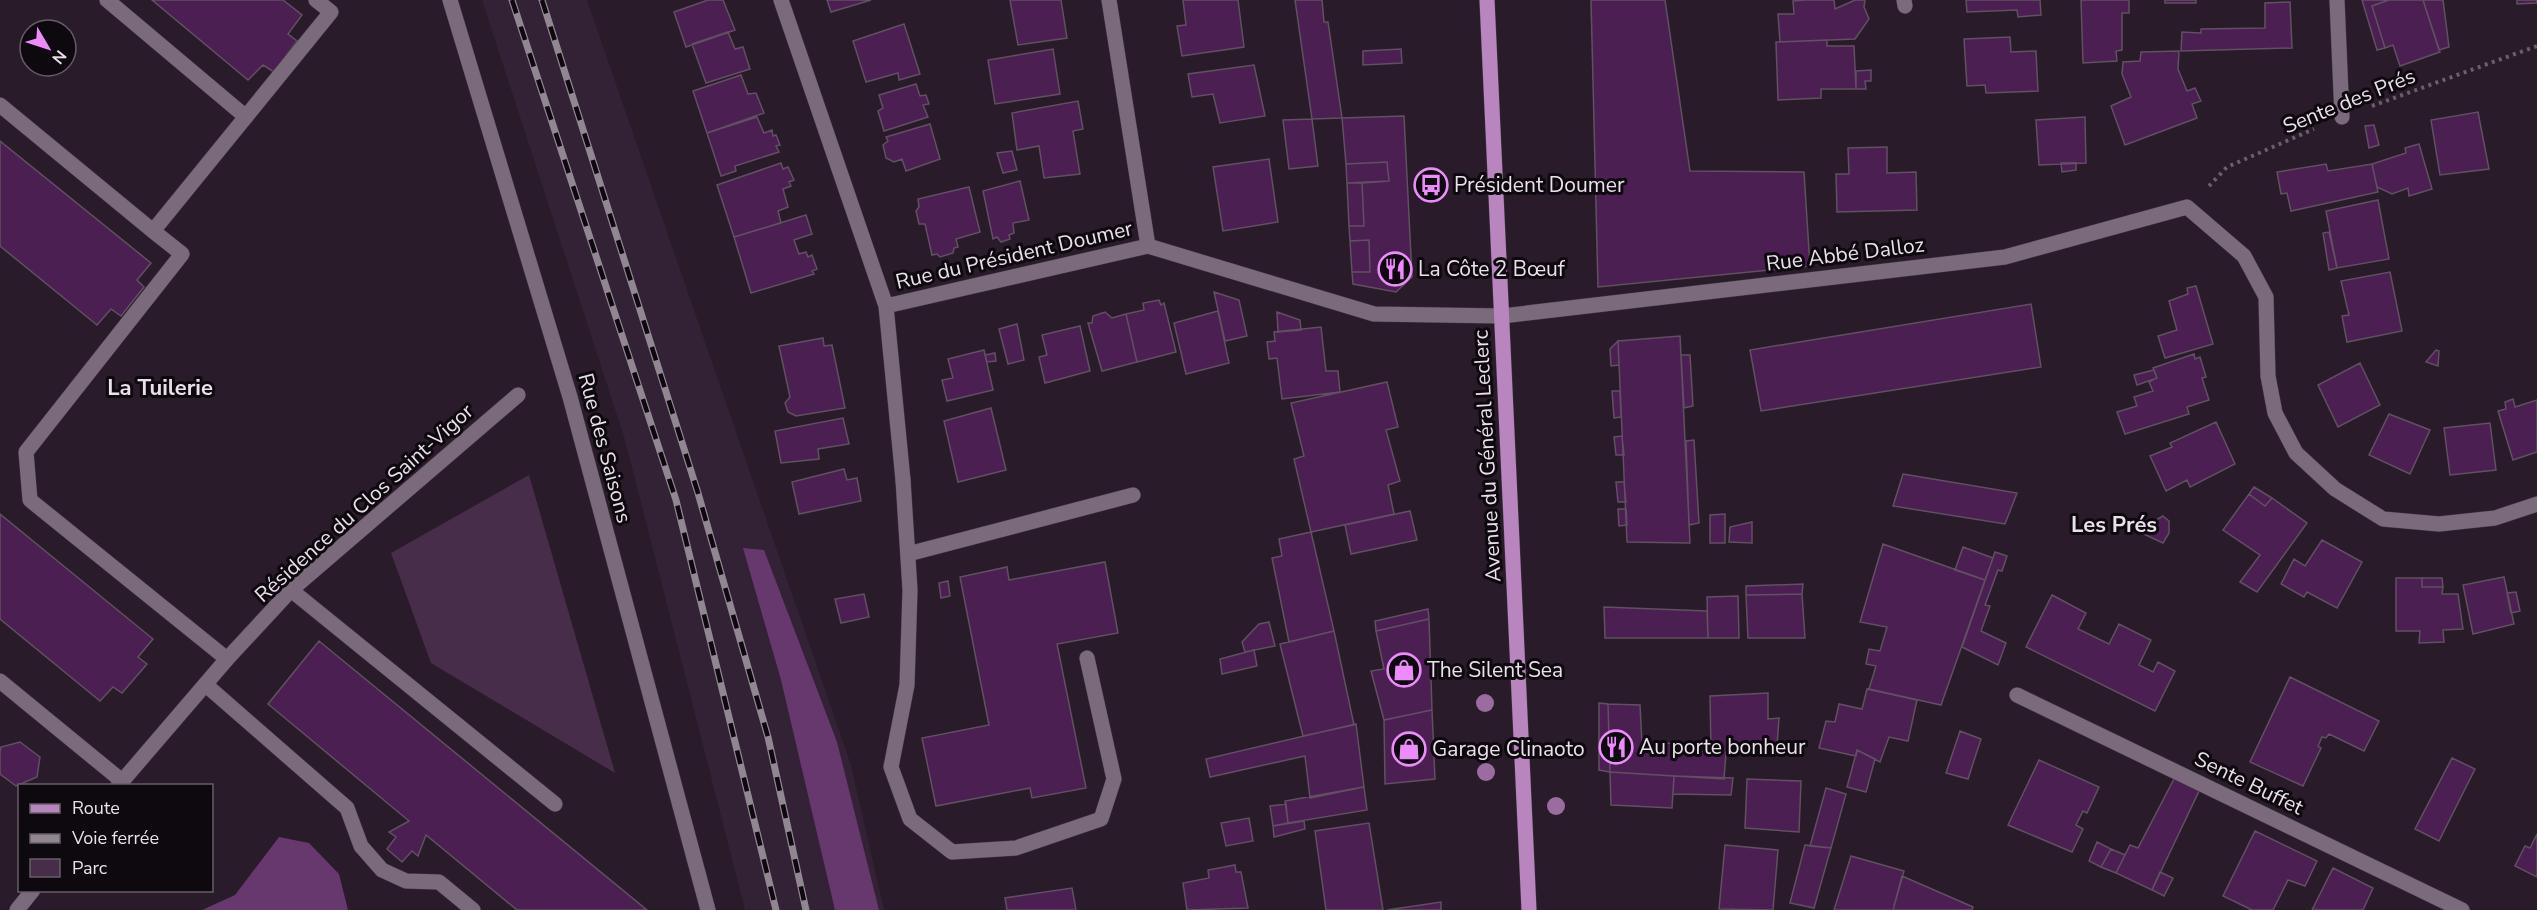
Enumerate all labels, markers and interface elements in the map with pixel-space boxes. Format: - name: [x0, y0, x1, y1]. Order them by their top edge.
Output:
- north arrow: [18, 18, 78, 78]
- text: N: [47, 45, 71, 68]
- street label: Sente des Prés: [2279, 62, 2419, 140]
- bus stop icon: Président Doumer: [1413, 167, 1449, 203]
- place label: Président Doumer: [1454, 171, 1625, 199]
- street label: Rue du Président Doumer: [893, 214, 1136, 296]
- street label: Rue Abbé Dalloz: [1764, 230, 1926, 278]
- restaurant icon: La Côte 2 Bœuf: [1377, 251, 1413, 287]
- place label: La Côte 2 Bœuf: [1418, 255, 1566, 283]
- street label: Avenue du Général Leclerc: [1466, 329, 1508, 583]
- street label: Rue des Saisons: [572, 370, 638, 526]
- district label: La Tuilerie: [107, 373, 213, 403]
- street label: Résidence du Clos Saint-Vigor: [249, 397, 480, 609]
- district label: Les Prés: [2071, 510, 2157, 540]
- shop icon: The Silent Sea: [1386, 652, 1422, 688]
- place label: The Silent Sea: [1427, 656, 1563, 684]
- restaurant icon: Au porte bonheur: [1598, 729, 1634, 765]
- shop icon: Garage Clinaoto: [1391, 731, 1427, 767]
- place label: Au porte bonheur: [1639, 733, 1806, 761]
- place label: Garage Clinaoto: [1432, 735, 1585, 763]
- street label: Sente Buffet: [2190, 745, 2309, 822]
- legend: [18, 784, 213, 892]
- text: Route: [72, 796, 120, 820]
- text: Voie ferrée: [71, 826, 159, 850]
- text: Parc: [72, 856, 107, 880]

